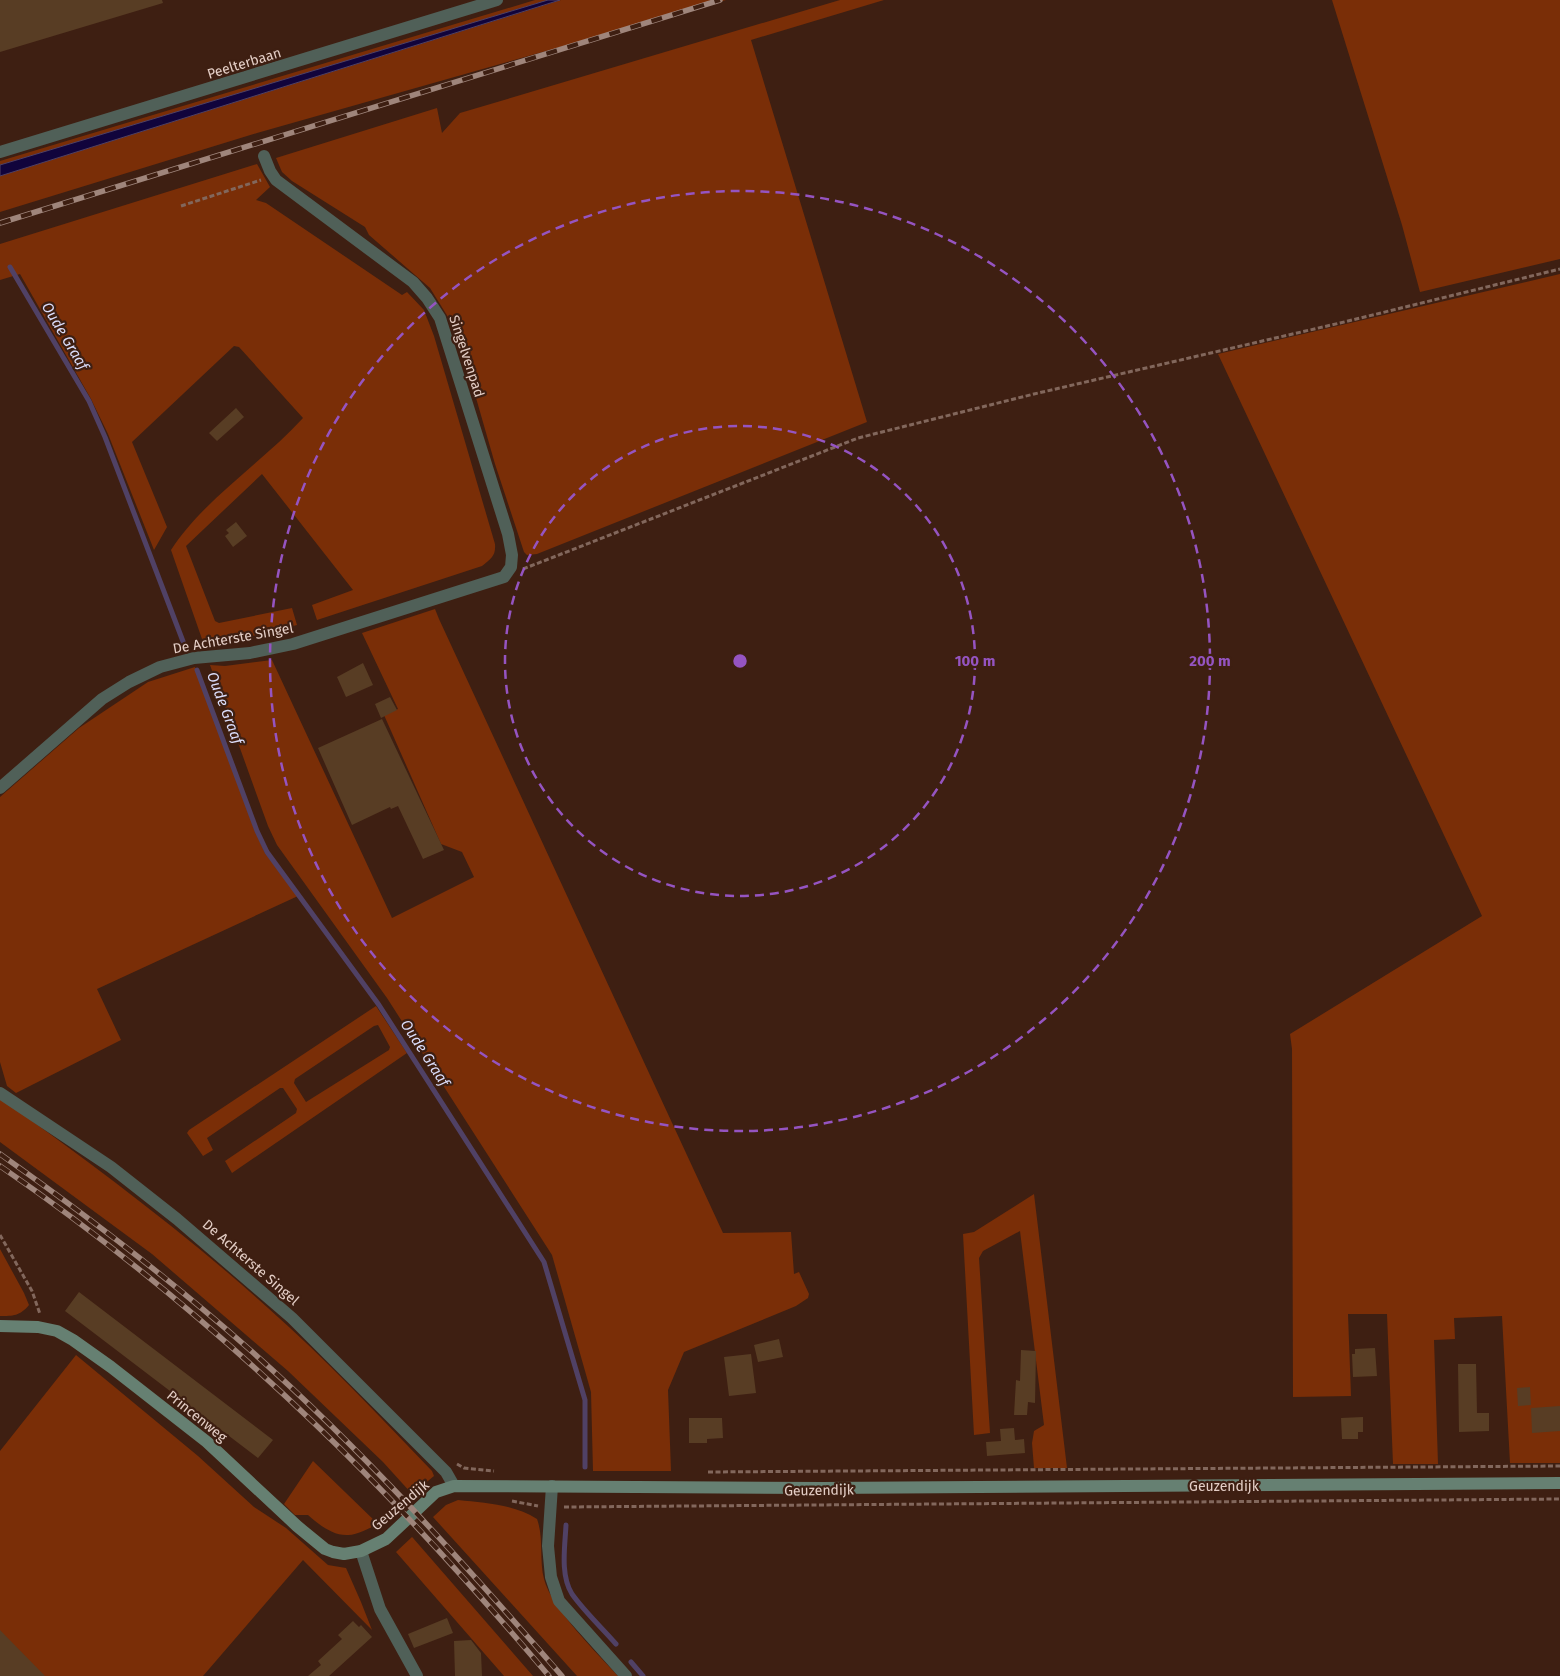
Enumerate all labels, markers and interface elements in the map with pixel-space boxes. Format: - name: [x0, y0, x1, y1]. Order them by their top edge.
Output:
- street label: Peelterbaan: [205, 44, 283, 83]
- water label: Oude Graaf: [38, 299, 93, 375]
- street label: Singelvenpad: [445, 313, 488, 399]
- street label: De Achterste Singel: [171, 620, 295, 657]
- centre of rings: [731, 652, 749, 670]
- text: 100 m: [955, 652, 995, 670]
- text: 200 m: [1189, 652, 1231, 670]
- water label: Oude Graaf: [203, 669, 248, 749]
- water label: Oude Graaf: [397, 1016, 454, 1092]
- street label: De Achterste Singel: [199, 1216, 302, 1309]
- street label: Princenweg: [163, 1387, 231, 1446]
- street label: Geuzendijk: [368, 1476, 433, 1534]
- street label: Geuzendijk: [1189, 1478, 1260, 1495]
- street label: Geuzendijk: [784, 1481, 855, 1500]

